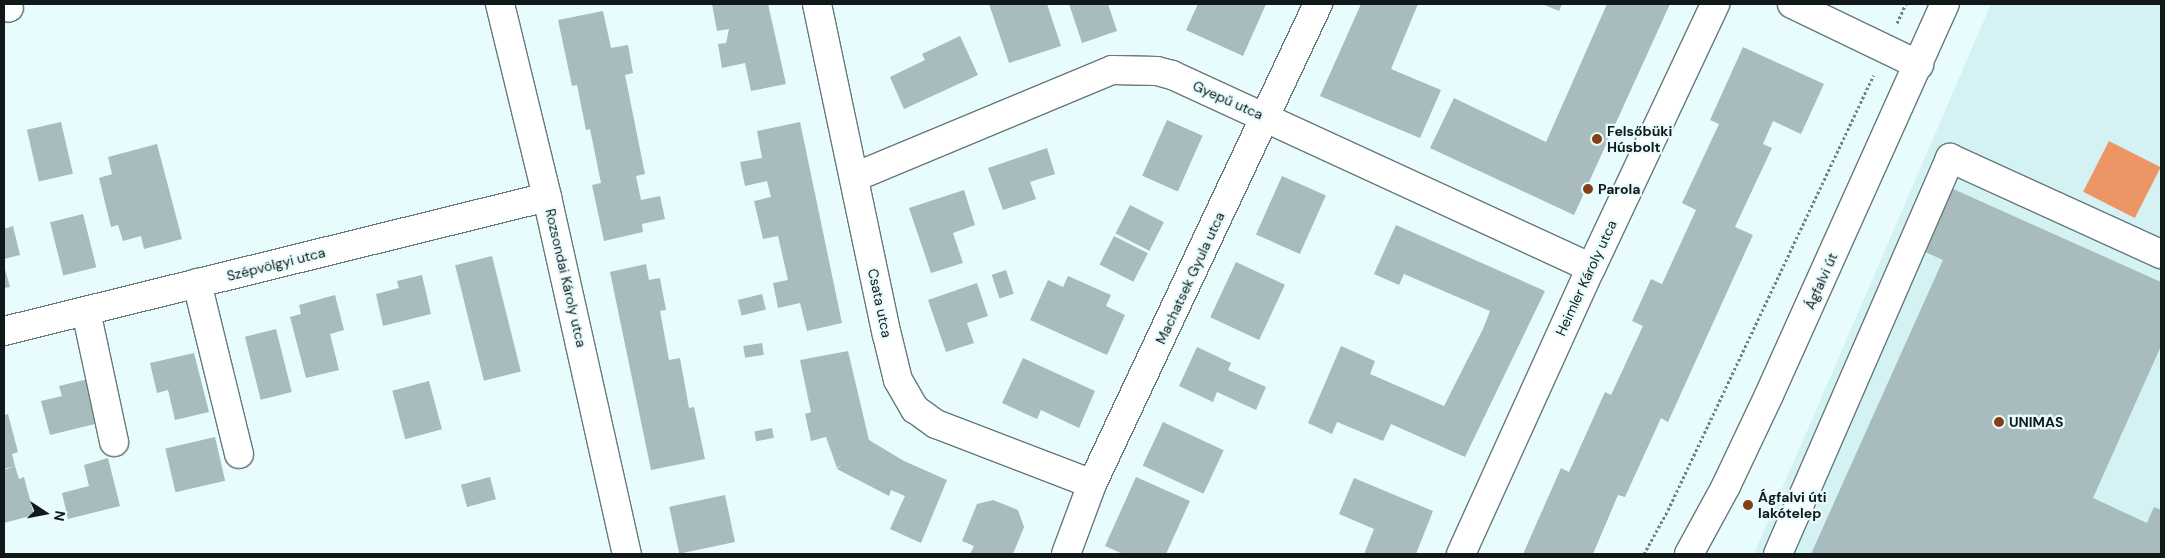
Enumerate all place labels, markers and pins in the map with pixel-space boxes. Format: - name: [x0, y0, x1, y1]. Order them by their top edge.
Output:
- place label: Felsőbüki Húsbolt: [1607, 123, 1672, 156]
- marker: Felsőbüki Húsbolt: [1591, 133, 1603, 145]
- place label: Parola: [1598, 181, 1640, 197]
- marker: Parola: [1582, 183, 1594, 195]
- place label: UNIMAS: [2009, 414, 2063, 430]
- marker: UNIMAS: [1993, 416, 2005, 428]
- place label: Ágfalvi úti lakótelep: [1758, 489, 1827, 522]
- marker: Ágfalvi úti lakótelep: [1742, 499, 1754, 511]

